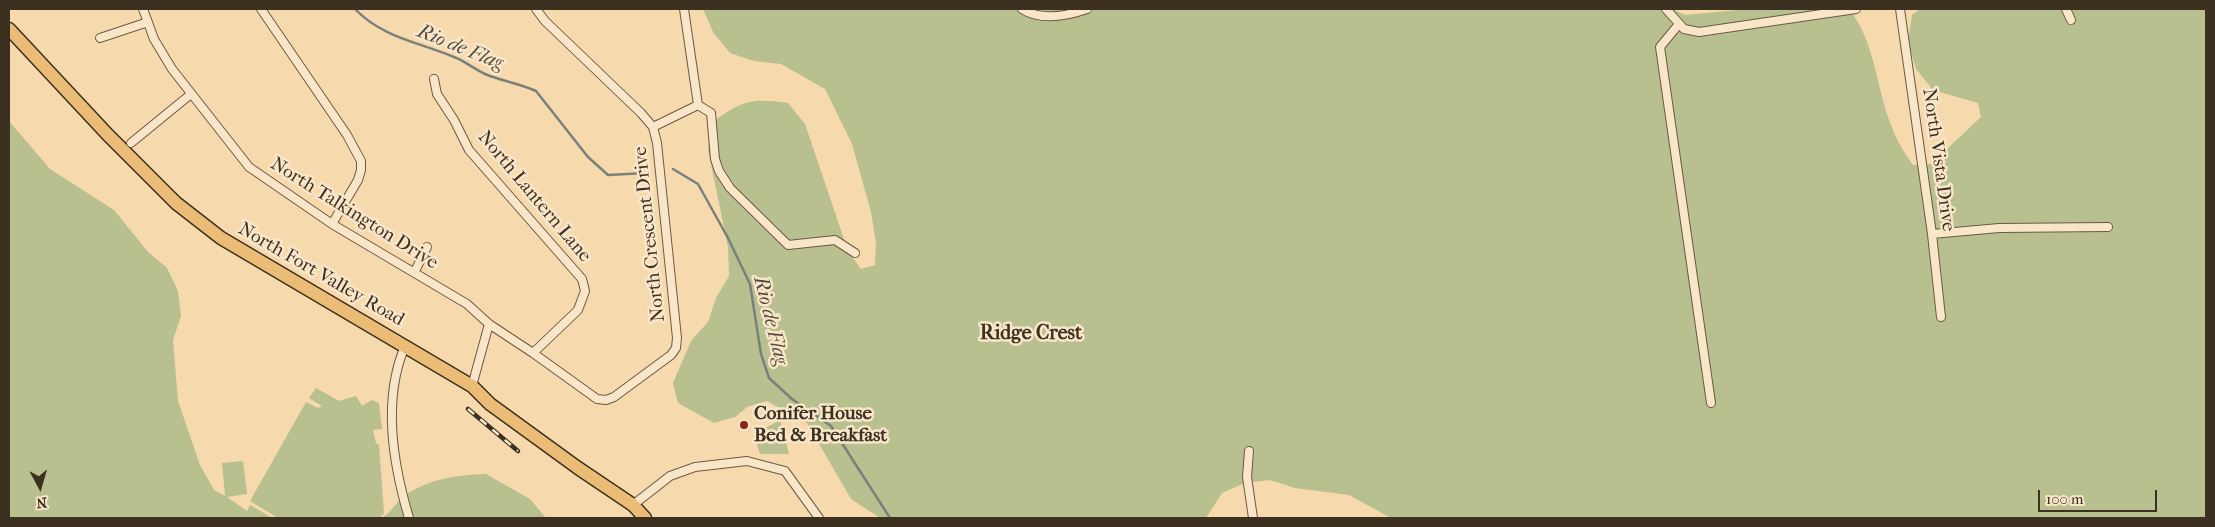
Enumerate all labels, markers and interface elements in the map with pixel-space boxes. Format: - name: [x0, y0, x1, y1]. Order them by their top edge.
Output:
- water label: Rio de Flag: [414, 20, 506, 76]
- street label: North Vista Drive: [1917, 87, 1959, 233]
- street label: North Lantern Lane: [472, 127, 596, 267]
- street label: North Crescent Drive: [629, 145, 671, 323]
- street label: North Talkington Drive: [266, 153, 442, 275]
- street label: North Fort Valley Road: [234, 218, 408, 332]
- water label: Rio de Flag: [747, 274, 793, 368]
- district label: Ridge Crest: [980, 322, 1082, 346]
- place label: Conifer House Bed & Breakfast: [754, 403, 887, 447]
- marker: Conifer House Bed & Breakfast: [738, 419, 750, 431]
- north arrow: [15, 462, 65, 512]
- scale bar: [2040, 480, 2159, 512]
- text: 100 m: [2046, 490, 2084, 508]
- text: N: [35, 493, 48, 511]

